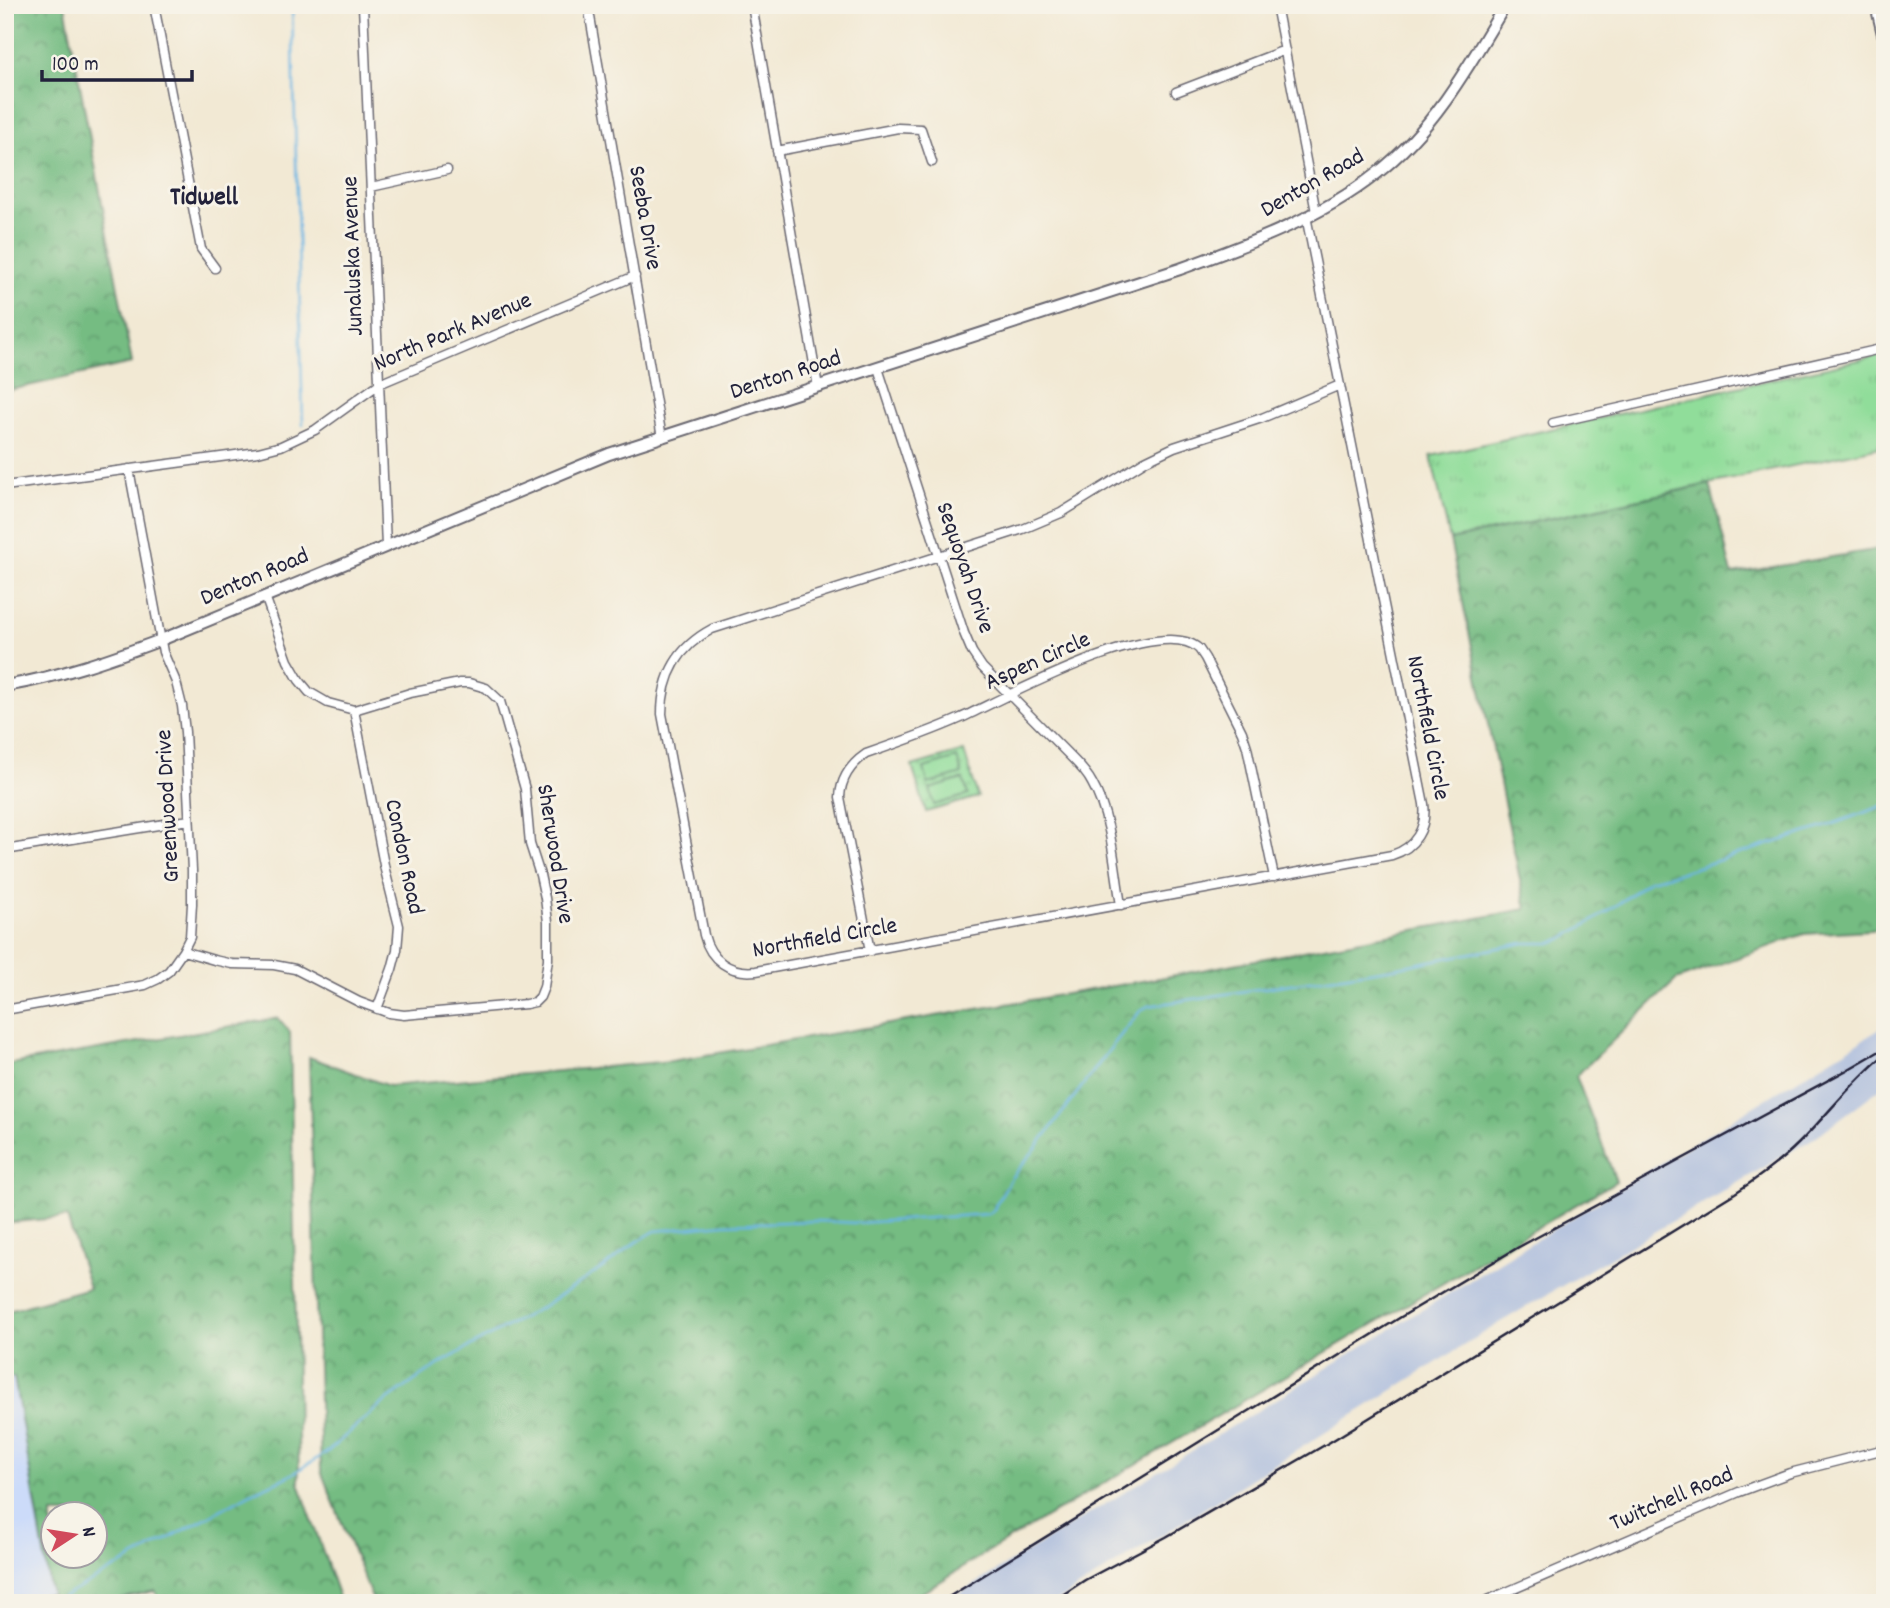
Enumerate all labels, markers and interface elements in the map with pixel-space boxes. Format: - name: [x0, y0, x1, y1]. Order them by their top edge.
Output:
- scale bar: [42, 38, 192, 82]
- text: 100 m: [52, 51, 99, 81]
- street label: Denton Road: [1255, 141, 1371, 227]
- street label: Seeba Drive: [618, 163, 670, 273]
- street label: Junaluska Avenue: [334, 176, 374, 336]
- district label: Tidwell: [170, 180, 239, 217]
- street label: North Park Avenue: [369, 284, 537, 382]
- street label: Denton Road: [726, 342, 846, 410]
- street label: Sequoyah Drive: [926, 498, 1002, 638]
- street label: Denton Road: [195, 540, 315, 616]
- street label: Aspen Circle: [980, 624, 1096, 700]
- street label: Northfield Circle: [1396, 653, 1458, 803]
- street label: Greenwood Drive: [148, 729, 190, 883]
- street label: Sherwood Drive: [526, 782, 582, 926]
- street label: Condon Road: [374, 796, 432, 918]
- street label: Northfield Circle: [750, 910, 900, 968]
- street label: Twitchell Road: [1605, 1459, 1739, 1541]
- north arrow: [38, 1500, 108, 1570]
- text: N: [73, 1525, 101, 1540]

